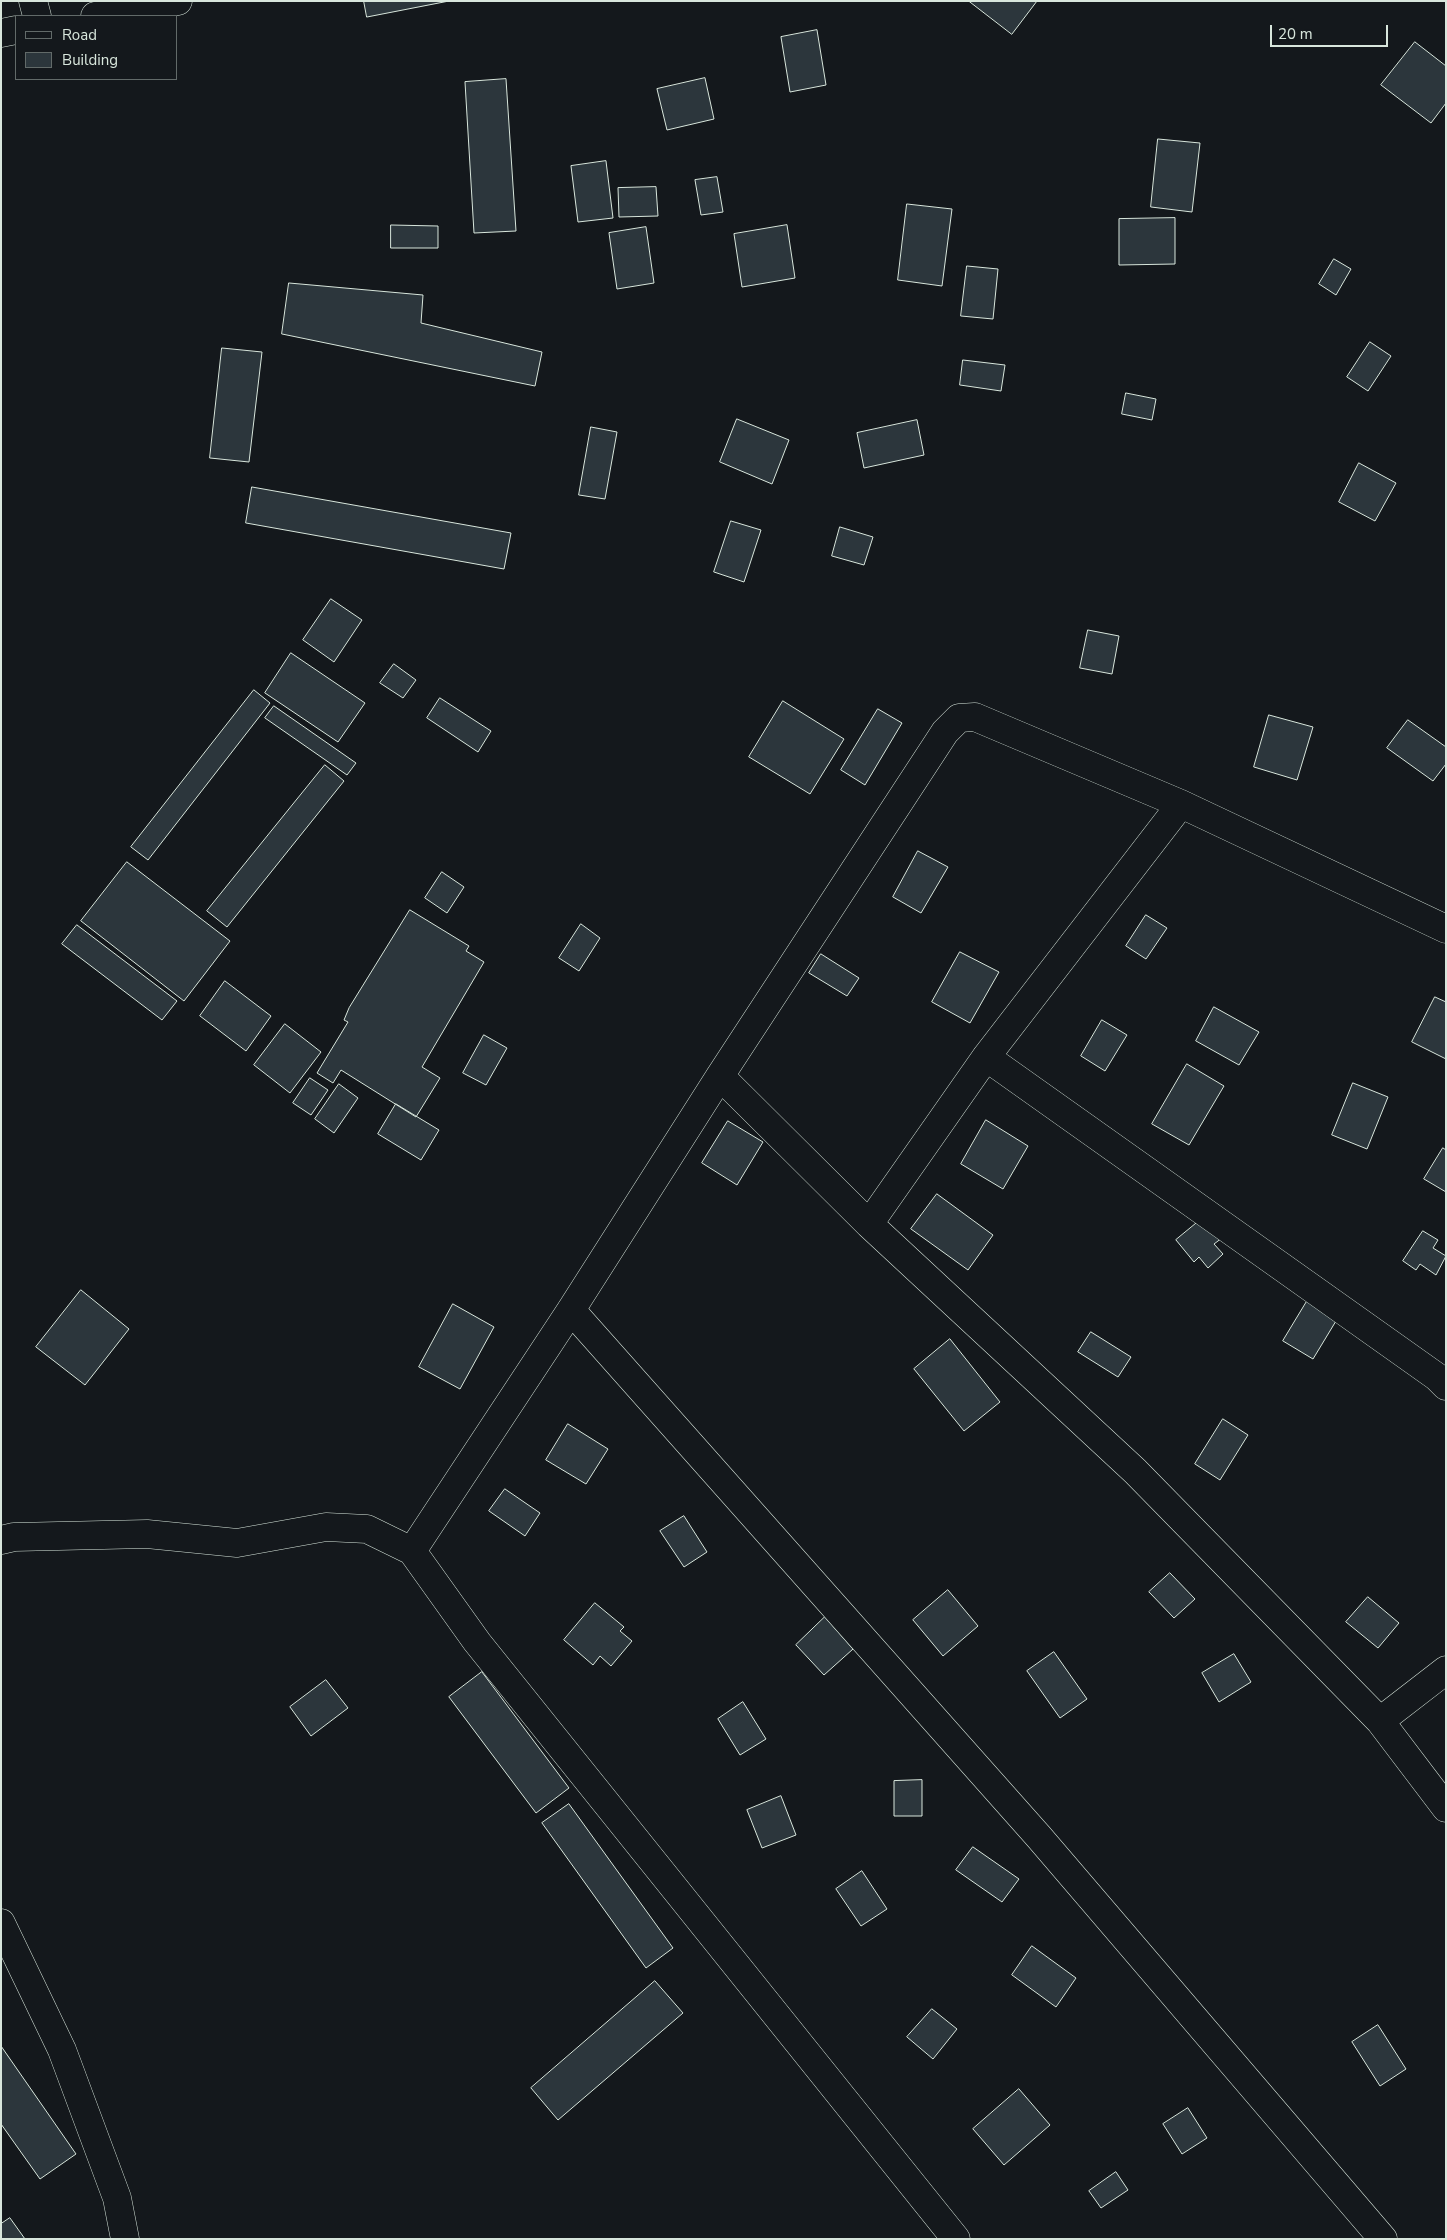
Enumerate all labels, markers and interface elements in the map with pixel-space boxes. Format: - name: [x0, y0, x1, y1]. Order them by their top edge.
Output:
- legend: [15, 15, 178, 80]
- scale bar: [1272, 15, 1390, 47]
- text: 20 m: [1278, 24, 1313, 44]
- text: Road: [62, 25, 97, 45]
- text: Building: [62, 50, 118, 70]

